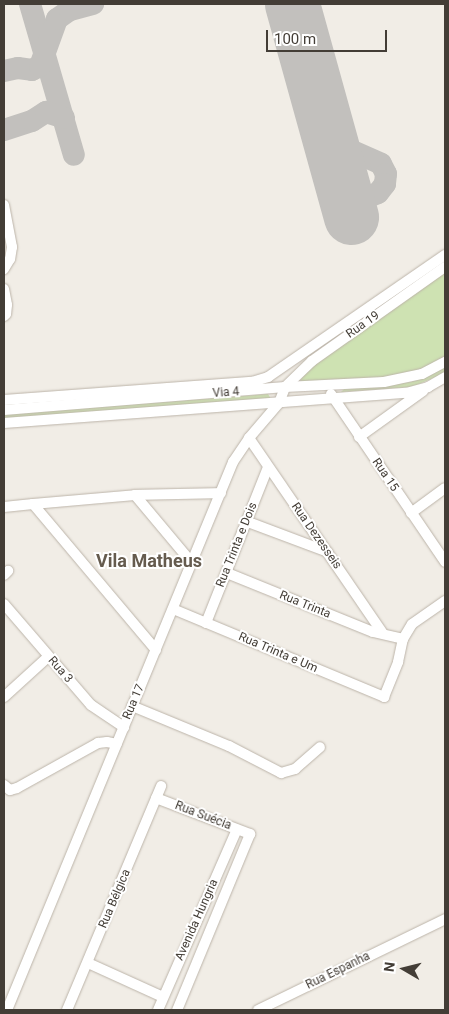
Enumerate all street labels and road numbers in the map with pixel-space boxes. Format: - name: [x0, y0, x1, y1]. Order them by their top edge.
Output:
- street label: Rua 19: [344, 308, 382, 342]
- street label: Via 4: [212, 385, 240, 401]
- street label: Rua 15: [369, 456, 401, 494]
- street label: Rua Trinta e Dois: [213, 500, 261, 590]
- street label: Rua Dezesseis: [288, 500, 344, 572]
- street label: Rua Trinta: [277, 588, 333, 622]
- street label: Rua Trinta e Um: [236, 630, 320, 676]
- street label: Rua 3: [45, 654, 75, 686]
- street label: Rua 17: [120, 682, 148, 722]
- street label: Rua Suécia: [173, 799, 233, 833]
- street label: Rua Bélgica: [96, 867, 134, 931]
- street label: Avenida Hungria: [173, 877, 221, 963]
- street label: Rua Espanha: [304, 949, 372, 993]

